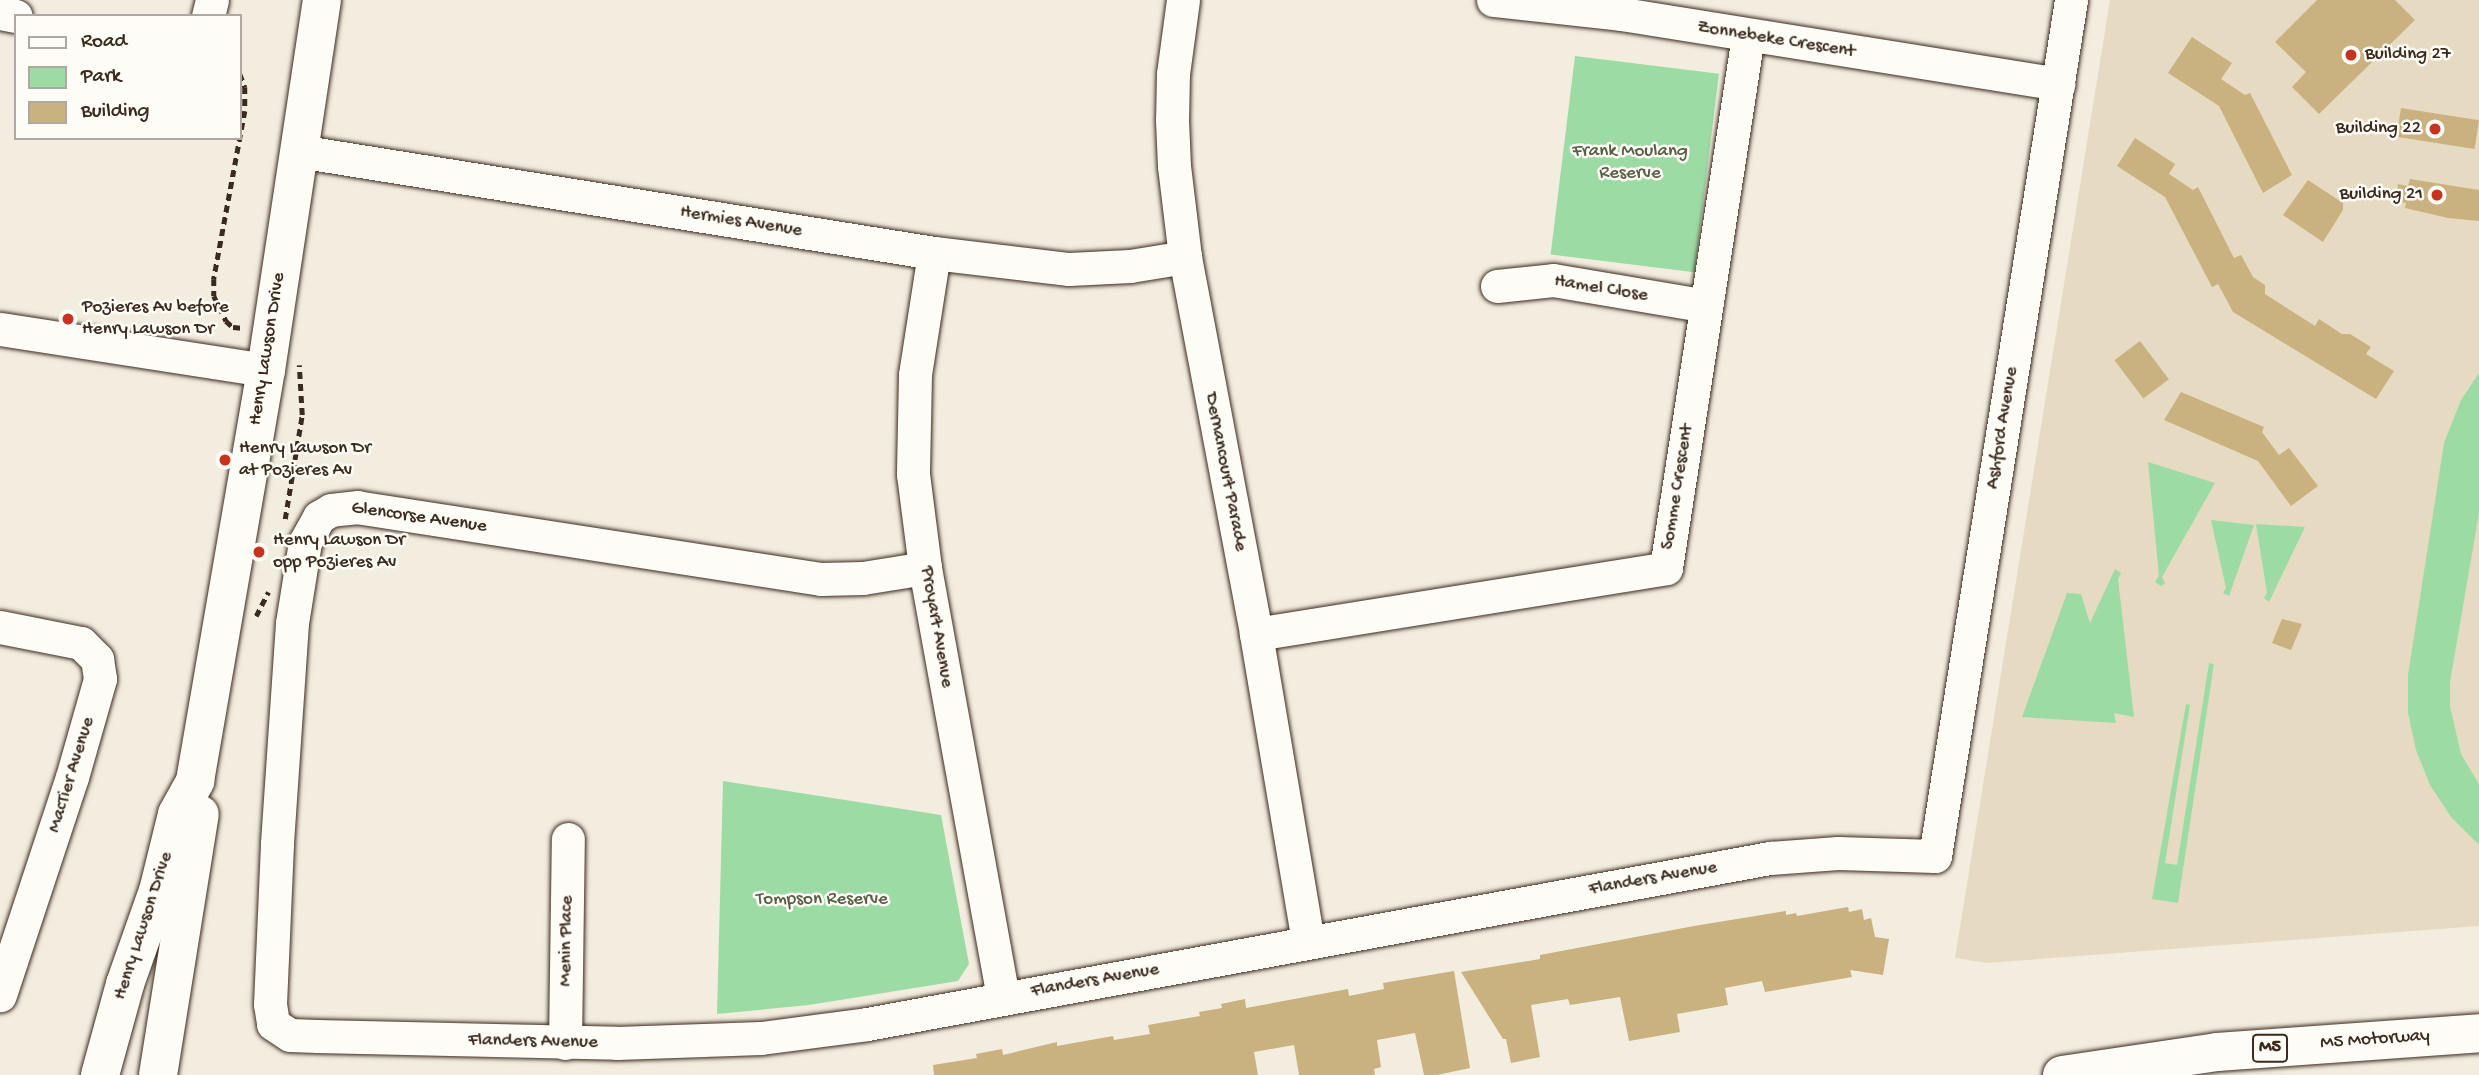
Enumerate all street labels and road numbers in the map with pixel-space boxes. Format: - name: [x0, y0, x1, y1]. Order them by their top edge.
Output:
- street label: Zonnebeke Crescent: [1695, 16, 1857, 64]
- street label: Hermies Avenue: [678, 201, 804, 243]
- street label: Hamel Close: [1553, 270, 1649, 308]
- street label: Henry Lawson Drive: [245, 271, 291, 427]
- street label: Ashford Avenue: [1982, 365, 2024, 491]
- street label: Dernancourt Parade: [1198, 391, 1252, 553]
- street label: Somme Crescent: [1657, 423, 1699, 551]
- street label: Glencorse Avenue: [350, 497, 488, 539]
- street label: Proyart Avenue: [914, 564, 958, 690]
- street label: MacTier Avenue: [44, 714, 100, 836]
- street label: Henry Lawson Drive: [109, 849, 179, 1003]
- street label: Flanders Avenue: [1587, 857, 1719, 901]
- street label: Menin Place: [555, 895, 579, 987]
- street label: Flanders Avenue: [1029, 959, 1161, 1003]
- street label: M5 Motorway: [2319, 1025, 2431, 1055]
- street label: Flanders Avenue: [468, 1029, 598, 1055]
- road number: M5: [2251, 1034, 2289, 1063]

